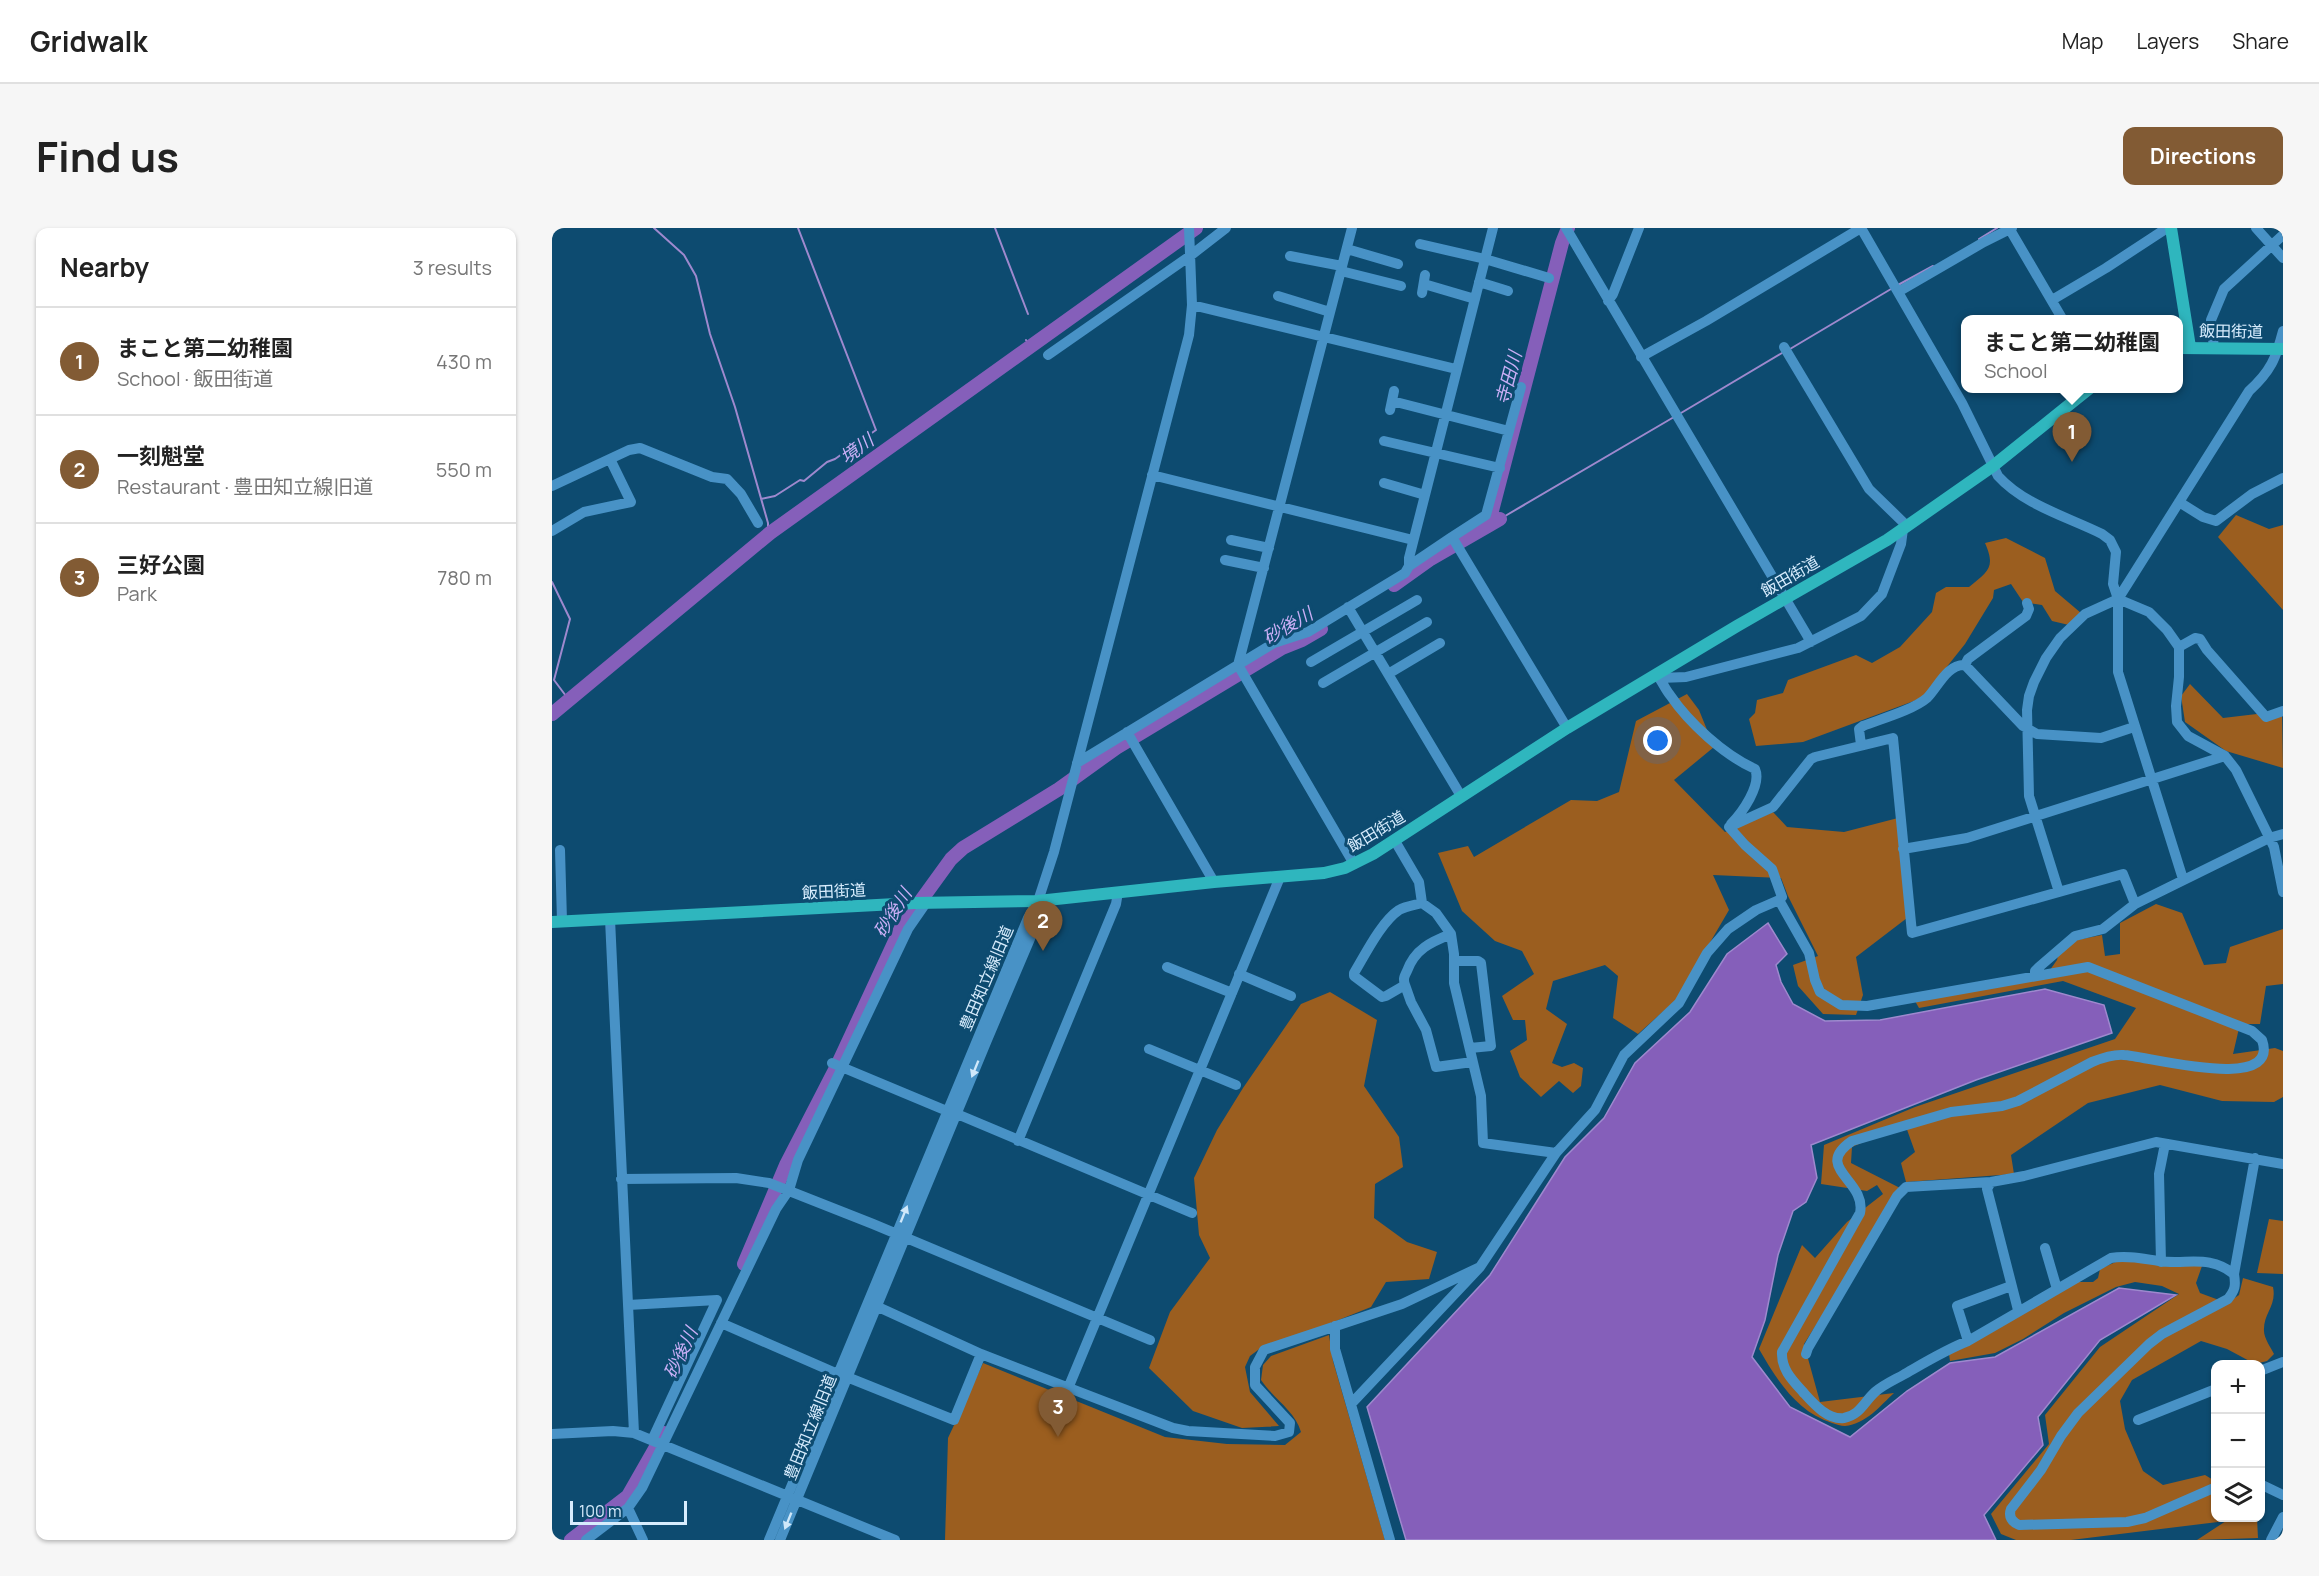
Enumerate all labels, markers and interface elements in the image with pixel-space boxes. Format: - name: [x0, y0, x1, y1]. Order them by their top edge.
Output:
- text: Gridwalk: [30, 22, 147, 60]
- text: Map: [2062, 27, 2103, 55]
- text: Layers: [2136, 27, 2199, 55]
- text: Share: [2232, 27, 2289, 55]
- text: Find us: [36, 127, 179, 185]
- button: Directions: [2123, 127, 2283, 185]
- text: Nearby: [60, 249, 149, 285]
- text: 3 results: [413, 254, 492, 281]
- popup: [1961, 315, 2183, 393]
- street label: 飯田街道: [2199, 319, 2263, 343]
- text: まこと第二幼稚園: [1984, 327, 2160, 357]
- text: まこと第二幼稚園: [117, 333, 293, 363]
- water label: 寺田川: [1489, 347, 1527, 407]
- text: 1: [75, 348, 84, 375]
- text: 430 m: [436, 348, 492, 375]
- text: School: [1984, 357, 2048, 384]
- text: School · 飯田街道: [117, 365, 273, 392]
- pin: 1: [2052, 412, 2092, 462]
- water label: 境川: [835, 427, 880, 468]
- text: 一刻魁堂: [117, 441, 205, 471]
- text: 2: [74, 456, 85, 483]
- text: 550 m: [436, 456, 492, 483]
- text: Restaurant · 豊田知立線旧道: [117, 473, 373, 500]
- text: 三好公園: [117, 550, 205, 580]
- street label: 飯田街道: [1757, 550, 1823, 602]
- text: 3: [74, 564, 85, 591]
- text: 780 m: [437, 564, 492, 591]
- text: Park: [117, 580, 157, 607]
- water label: 砂後川: [1258, 600, 1319, 649]
- your location: [1643, 726, 1672, 755]
- street label: 飯田街道: [1343, 805, 1409, 857]
- street label: 飯田街道: [801, 878, 867, 904]
- water label: 砂後川: [868, 882, 918, 942]
- pin: 2: [1024, 902, 1062, 951]
- street label: 豊田知立線旧道: [954, 922, 1018, 1034]
- one-way arrow: [970, 1061, 980, 1079]
- one-way arrow: [899, 1205, 909, 1223]
- water label: 砂後川: [658, 1321, 703, 1382]
- map controls: [2211, 1360, 2265, 1522]
- button: +: [2211, 1360, 2265, 1414]
- street label: 豊田知立線旧道: [779, 1371, 841, 1483]
- pin: 3: [1038, 1388, 1078, 1437]
- button: −: [2211, 1414, 2265, 1468]
- button: layers: [2211, 1468, 2265, 1522]
- scale bar: [570, 1498, 687, 1526]
- text: 100 m: [579, 1500, 622, 1522]
- one-way arrow: [783, 1512, 792, 1530]

